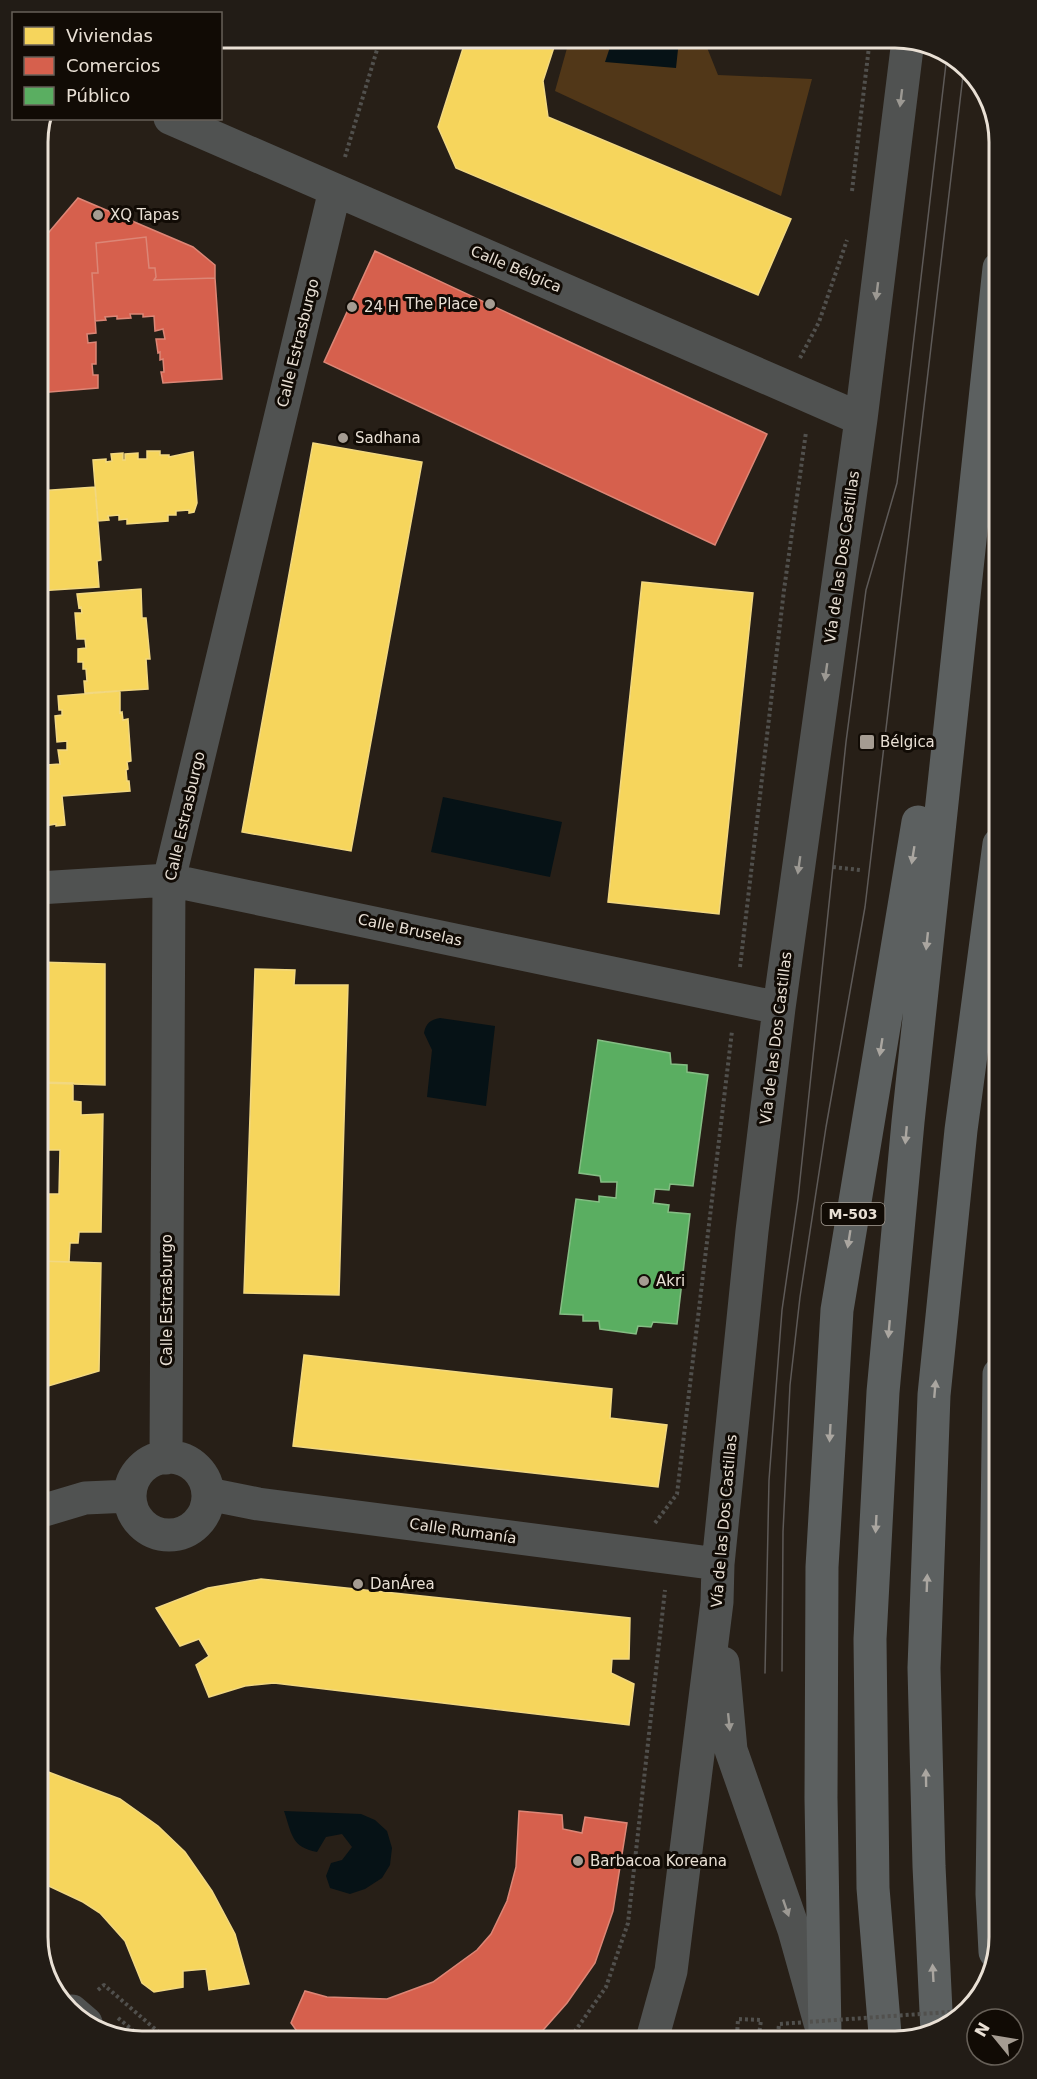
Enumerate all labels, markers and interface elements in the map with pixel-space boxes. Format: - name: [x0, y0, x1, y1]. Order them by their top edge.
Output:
- legend: [12, 12, 222, 120]
- text: Viviendas: [66, 25, 153, 46]
- text: Comercios: [66, 55, 160, 76]
- text: Público: [66, 85, 130, 106]
- one-way arrow: [896, 89, 905, 108]
- place label: XQ Tapas: [110, 206, 179, 224]
- marker: XQ Tapas: [91, 208, 105, 222]
- street label: Calle Bélgica: [468, 242, 564, 296]
- street label: Calle Estrasburgo: [273, 277, 323, 409]
- one-way arrow: [872, 282, 881, 301]
- place label: The Place: [404, 295, 478, 313]
- marker: The Place: [483, 297, 497, 311]
- place label: 24 H: [364, 298, 399, 316]
- marker: 24 H: [345, 300, 359, 314]
- place label: Sadhana: [355, 429, 421, 447]
- marker: Sadhana: [336, 431, 350, 445]
- street label: Vía de las Dos Castillas: [821, 469, 863, 644]
- one-way arrow: [821, 663, 830, 682]
- marker: Bélgica: [858, 733, 876, 751]
- place label: Bélgica: [880, 733, 935, 751]
- street label: Calle Estrasburgo: [161, 750, 209, 882]
- one-way arrow: [909, 845, 918, 864]
- one-way arrow: [794, 856, 804, 875]
- street label: Calle Bruselas: [356, 910, 464, 950]
- one-way arrow: [922, 932, 932, 951]
- street label: Vía de las Dos Castillas: [756, 950, 796, 1125]
- one-way arrow: [877, 1038, 886, 1057]
- one-way arrow: [901, 1126, 911, 1145]
- road number: M-503: [822, 1203, 884, 1225]
- one-way arrow: [845, 1230, 854, 1249]
- street label: Calle Estrasburgo: [158, 1234, 176, 1366]
- place label: Akri: [656, 1272, 685, 1290]
- marker: Akri: [637, 1274, 651, 1288]
- one-way arrow: [884, 1320, 894, 1339]
- one-way arrow: [930, 1379, 940, 1398]
- one-way arrow: [825, 1424, 835, 1443]
- street label: Vía de las Dos Castillas: [707, 1433, 741, 1608]
- one-way arrow: [872, 1514, 881, 1533]
- street label: Calle Rumanía: [408, 1515, 518, 1547]
- place label: DanÁrea: [370, 1574, 435, 1593]
- one-way arrow: [922, 1574, 932, 1593]
- marker: DanÁrea: [351, 1577, 365, 1591]
- one-way arrow: [724, 1713, 733, 1732]
- one-way arrow: [922, 1769, 931, 1788]
- place label: Barbacoa Koreana: [590, 1852, 727, 1870]
- marker: Barbacoa Koreana: [571, 1854, 585, 1868]
- one-way arrow: [782, 1899, 792, 1917]
- one-way arrow: [929, 1964, 938, 1983]
- north arrow: [965, 2007, 1025, 2067]
- text: N: [971, 2019, 994, 2040]

